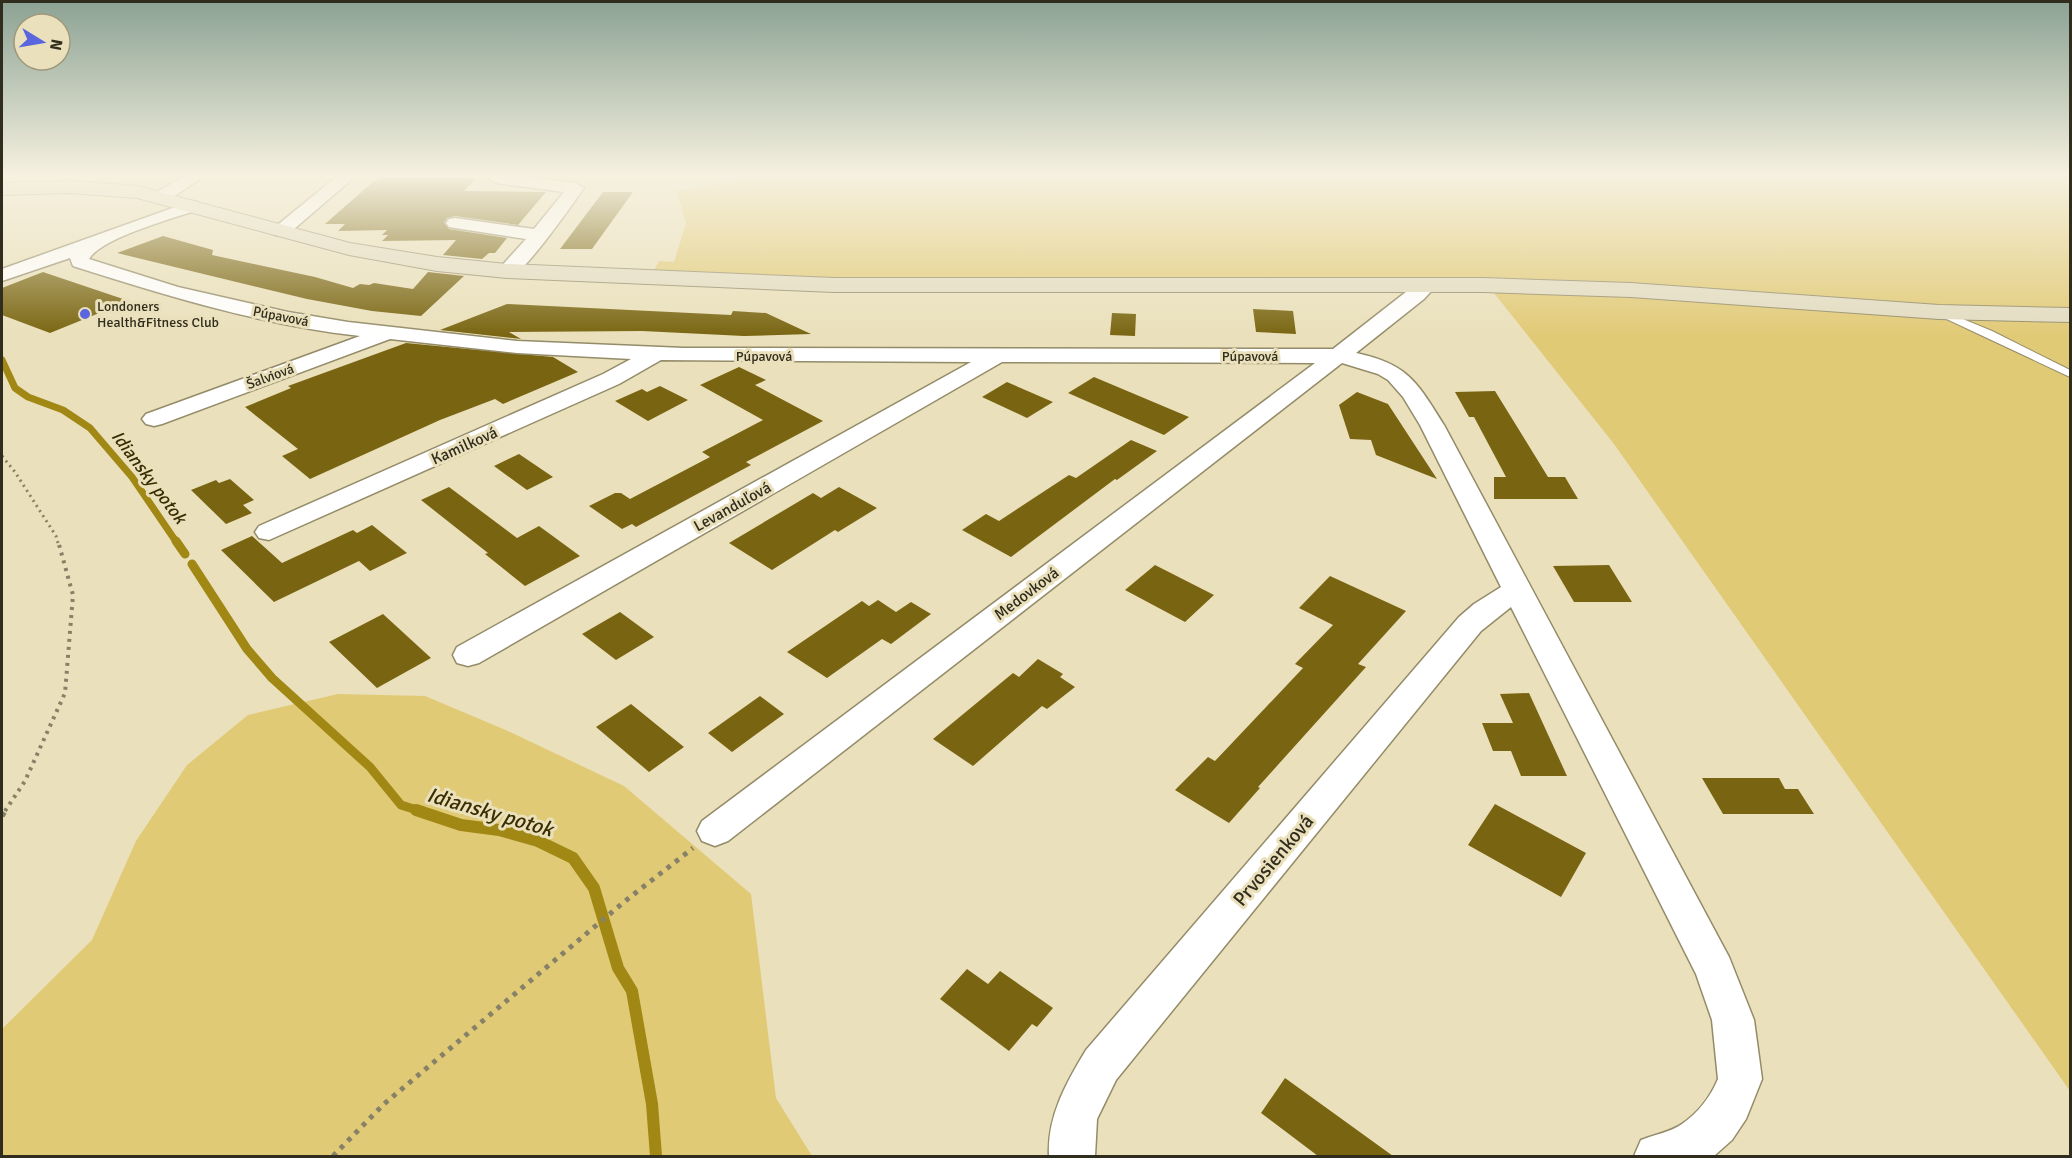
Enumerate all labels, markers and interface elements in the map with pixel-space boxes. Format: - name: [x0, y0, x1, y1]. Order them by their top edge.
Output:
- north arrow: [12, 12, 72, 72]
- text: N: [45, 37, 67, 52]
- place label: Londoners Health&Fitness Club: [97, 298, 219, 331]
- street label: Púpavová: [252, 303, 310, 330]
- marker: Londoners Health&Fitness Club: [78, 307, 92, 321]
- street label: Púpavová: [736, 348, 792, 365]
- street label: Púpavová: [1222, 348, 1278, 365]
- street label: Šalviová: [244, 360, 296, 393]
- street label: Kamilková: [428, 422, 501, 469]
- water label: Idiansky potok: [107, 426, 192, 530]
- street label: Levanduľová: [690, 477, 775, 536]
- street label: Medovková: [990, 563, 1063, 625]
- water label: Idiansky potok: [424, 782, 558, 843]
- street label: Prvosienková: [1228, 809, 1319, 911]

